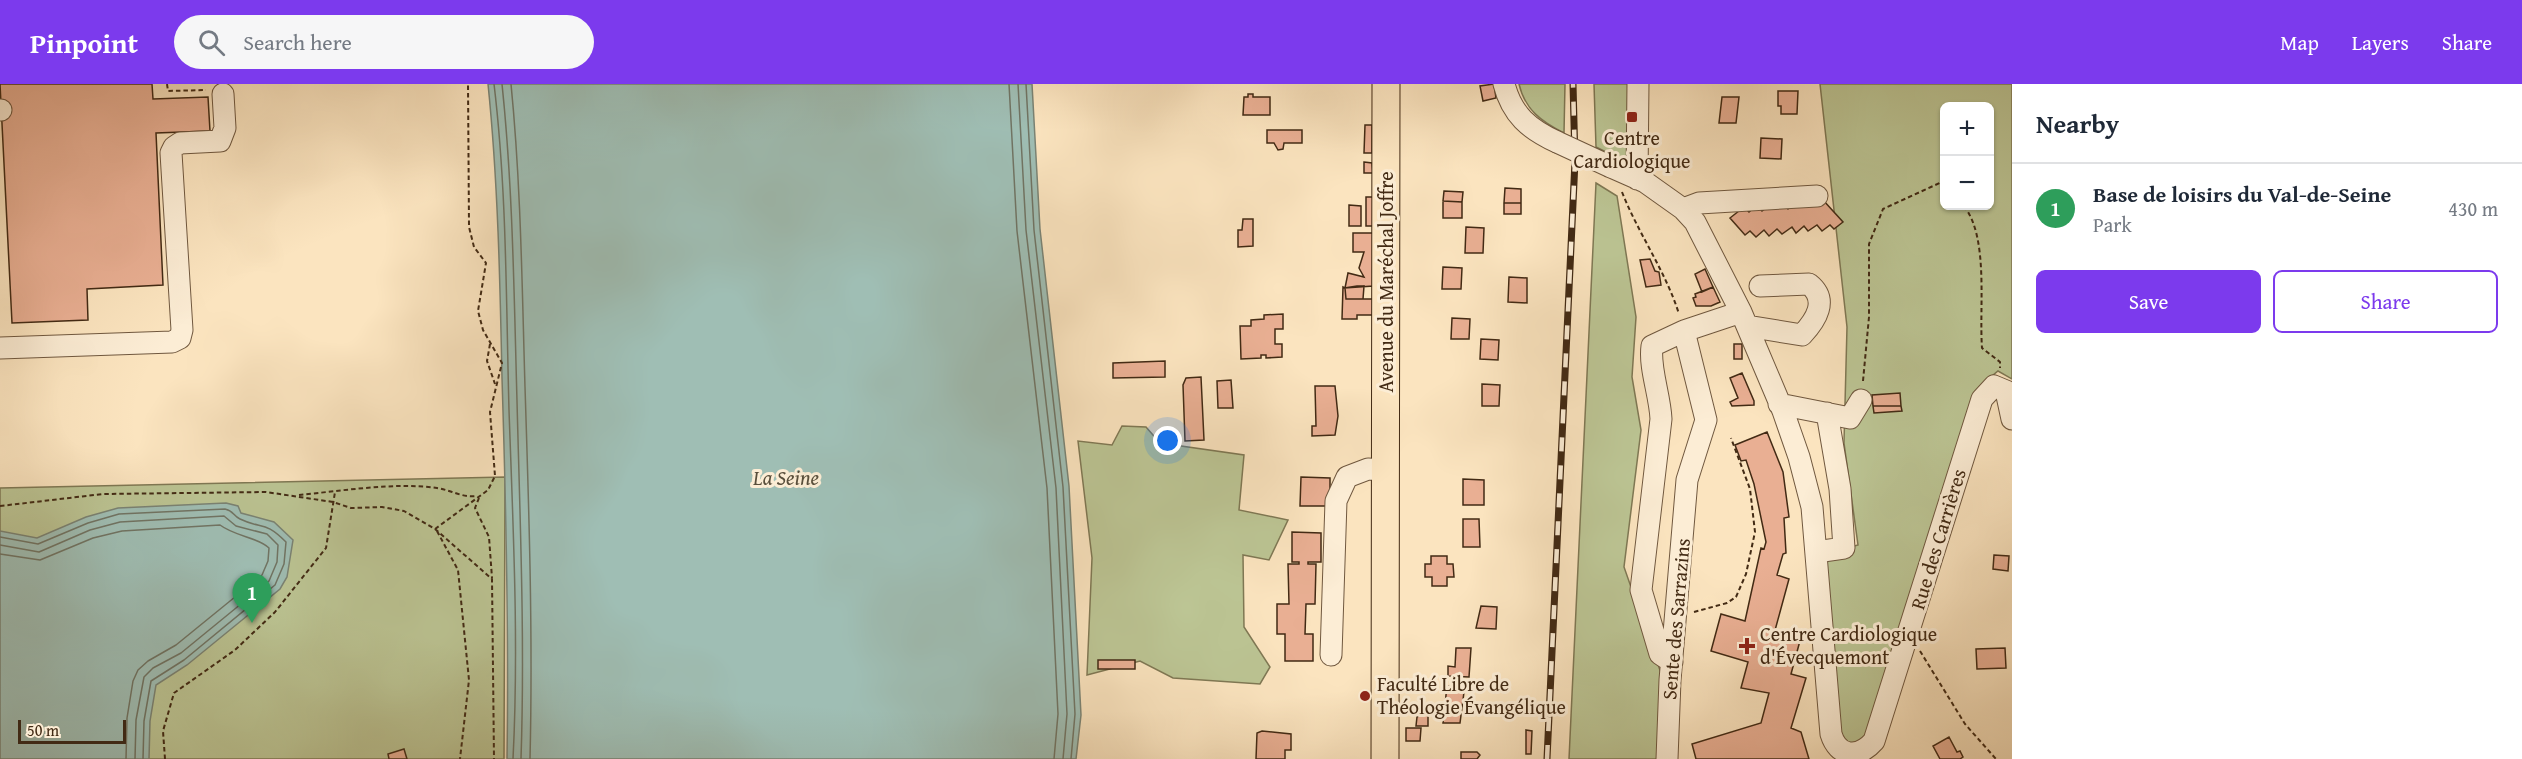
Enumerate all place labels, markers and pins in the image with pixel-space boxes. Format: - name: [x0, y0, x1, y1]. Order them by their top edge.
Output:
- marker: Centre Cardiologique: [1625, 110, 1639, 124]
- place label: Centre Cardiologique: [1574, 123, 1690, 175]
- pin: 1: [232, 574, 272, 623]
- place label: Centre Cardiologique d'Évecquemont: [1760, 619, 1937, 671]
- marker: Centre Cardiologique d'Évecquemont: [1738, 637, 1756, 655]
- place label: Faculté Libre de Théologie Évangélique: [1377, 669, 1566, 721]
- marker: Faculté Libre de Théologie Évangélique: [1358, 689, 1372, 703]

